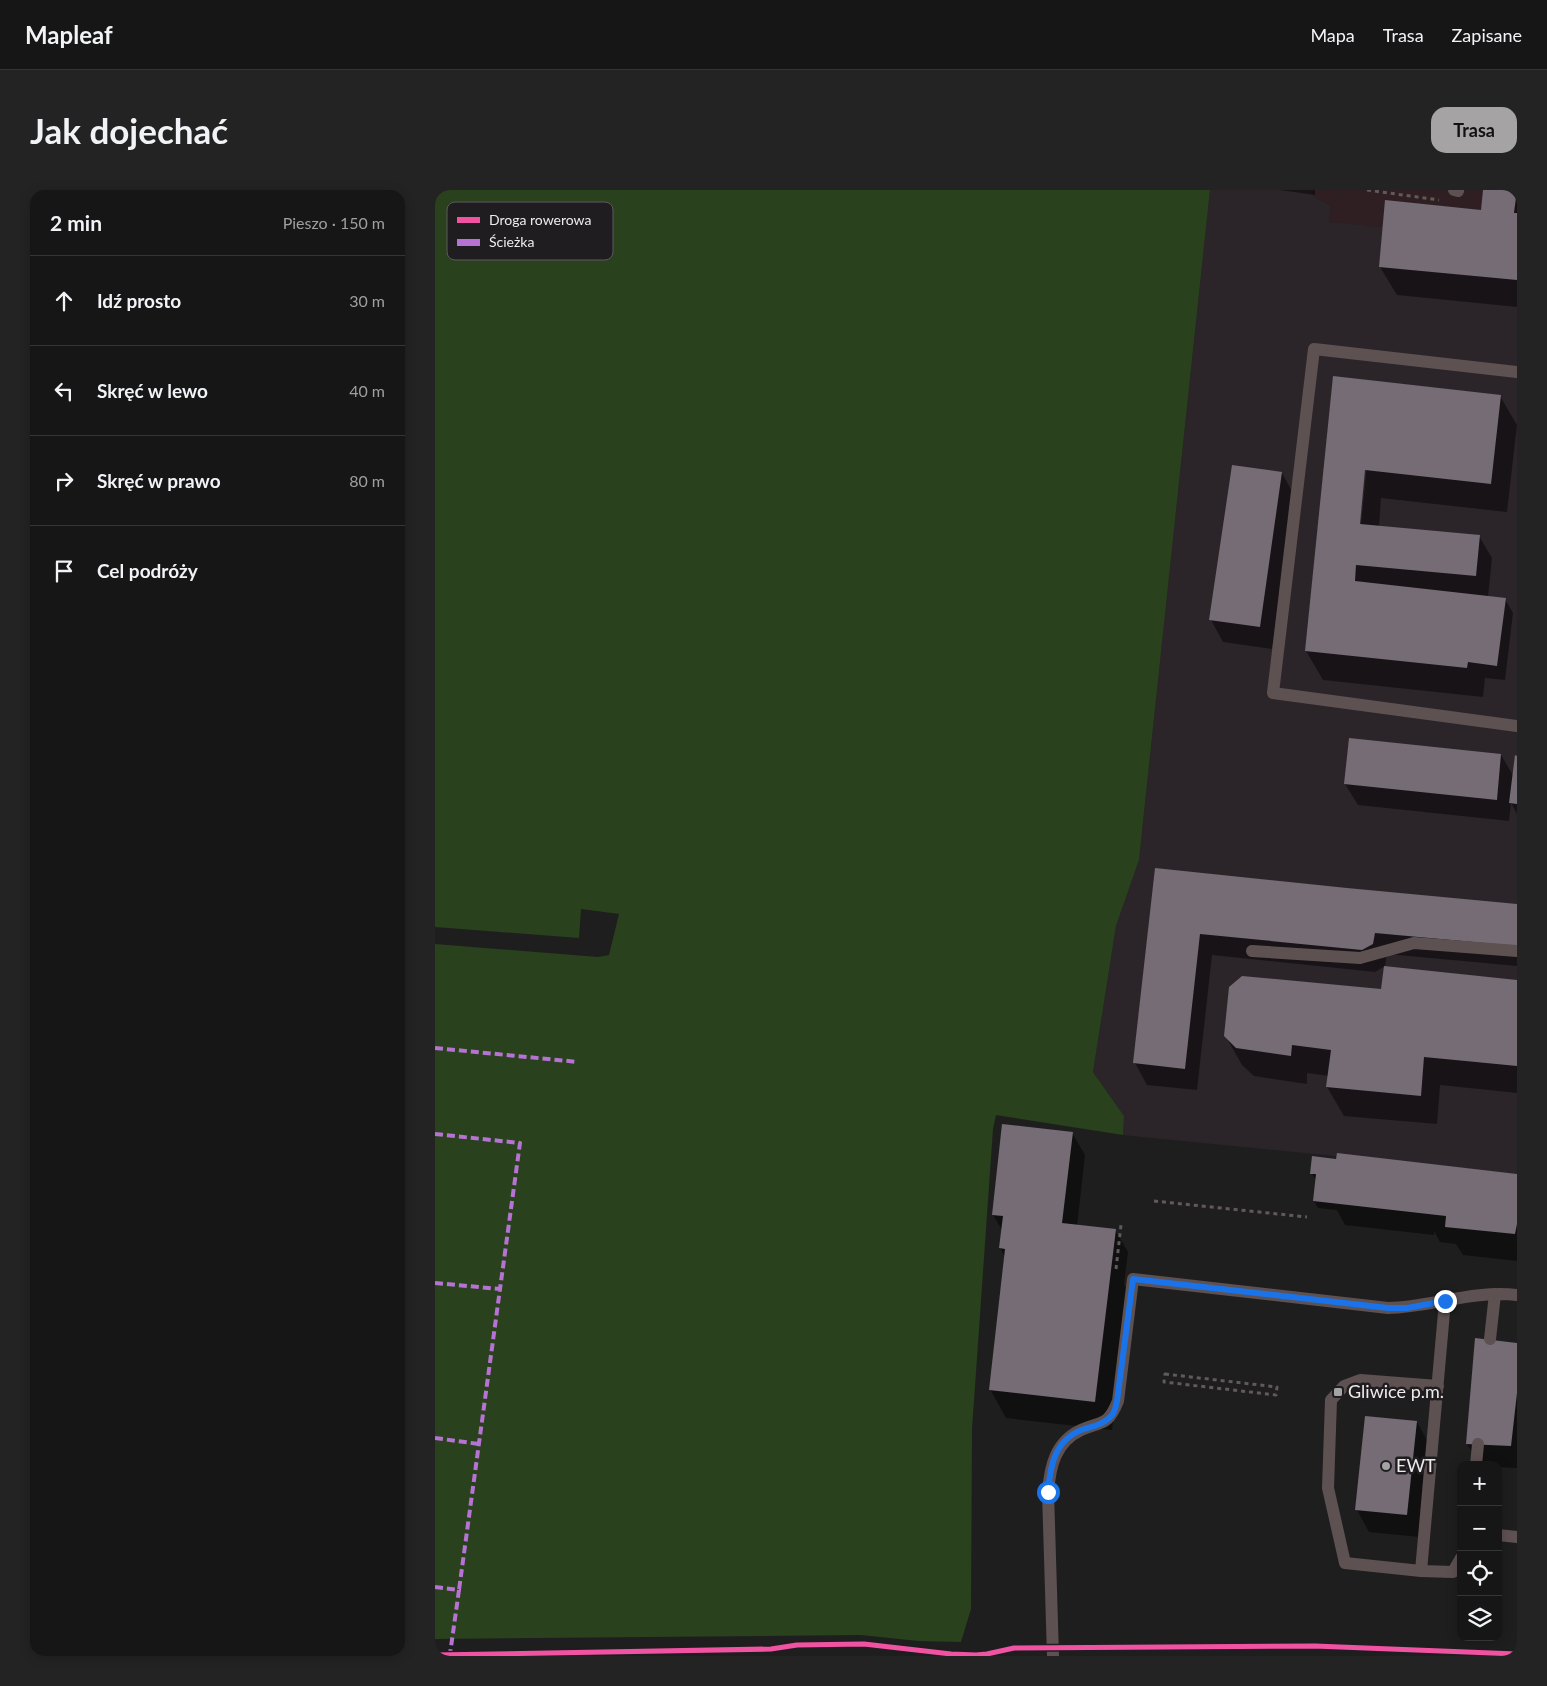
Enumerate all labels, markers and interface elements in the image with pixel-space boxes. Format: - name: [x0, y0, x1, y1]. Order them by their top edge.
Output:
- text: Mapleaf: [25, 20, 113, 49]
- text: Mapa: [1310, 24, 1355, 46]
- text: Trasa: [1383, 24, 1424, 46]
- text: Zapisane: [1452, 24, 1522, 46]
- button: Trasa: [1431, 107, 1517, 153]
- text: Jak dojechać: [30, 109, 228, 151]
- legend: [447, 202, 613, 260]
- text: 2 min: [50, 210, 102, 235]
- text: Droga rowerowa: [489, 211, 592, 228]
- text: Pieszo · 150 m: [283, 213, 385, 232]
- text: Ścieżka: [489, 233, 534, 250]
- icon: ahead: [50, 287, 78, 315]
- text: Idź prosto: [97, 289, 181, 312]
- text: 30 m: [349, 291, 385, 310]
- icon: left: [50, 377, 78, 405]
- text: Skręć w lewo: [97, 379, 208, 402]
- text: 40 m: [349, 381, 385, 400]
- icon: right: [50, 467, 78, 495]
- text: Skręć w prawo: [97, 469, 221, 492]
- text: 80 m: [349, 471, 385, 490]
- icon: arrive: [50, 557, 78, 585]
- text: Cel podróży: [97, 559, 198, 582]
- route end: [1434, 1290, 1457, 1313]
- place label: Gliwice p.m.: [1348, 1380, 1444, 1402]
- marker: Gliwice p.m.: [1332, 1386, 1344, 1398]
- place label: EWT: [1396, 1454, 1436, 1476]
- marker: EWT: [1380, 1460, 1392, 1472]
- map controls: [1457, 1461, 1502, 1641]
- button: +: [1457, 1461, 1502, 1506]
- route start: [1037, 1481, 1060, 1504]
- button: −: [1457, 1506, 1502, 1551]
- button: locate: [1457, 1551, 1502, 1596]
- button: layers: [1457, 1596, 1502, 1641]

